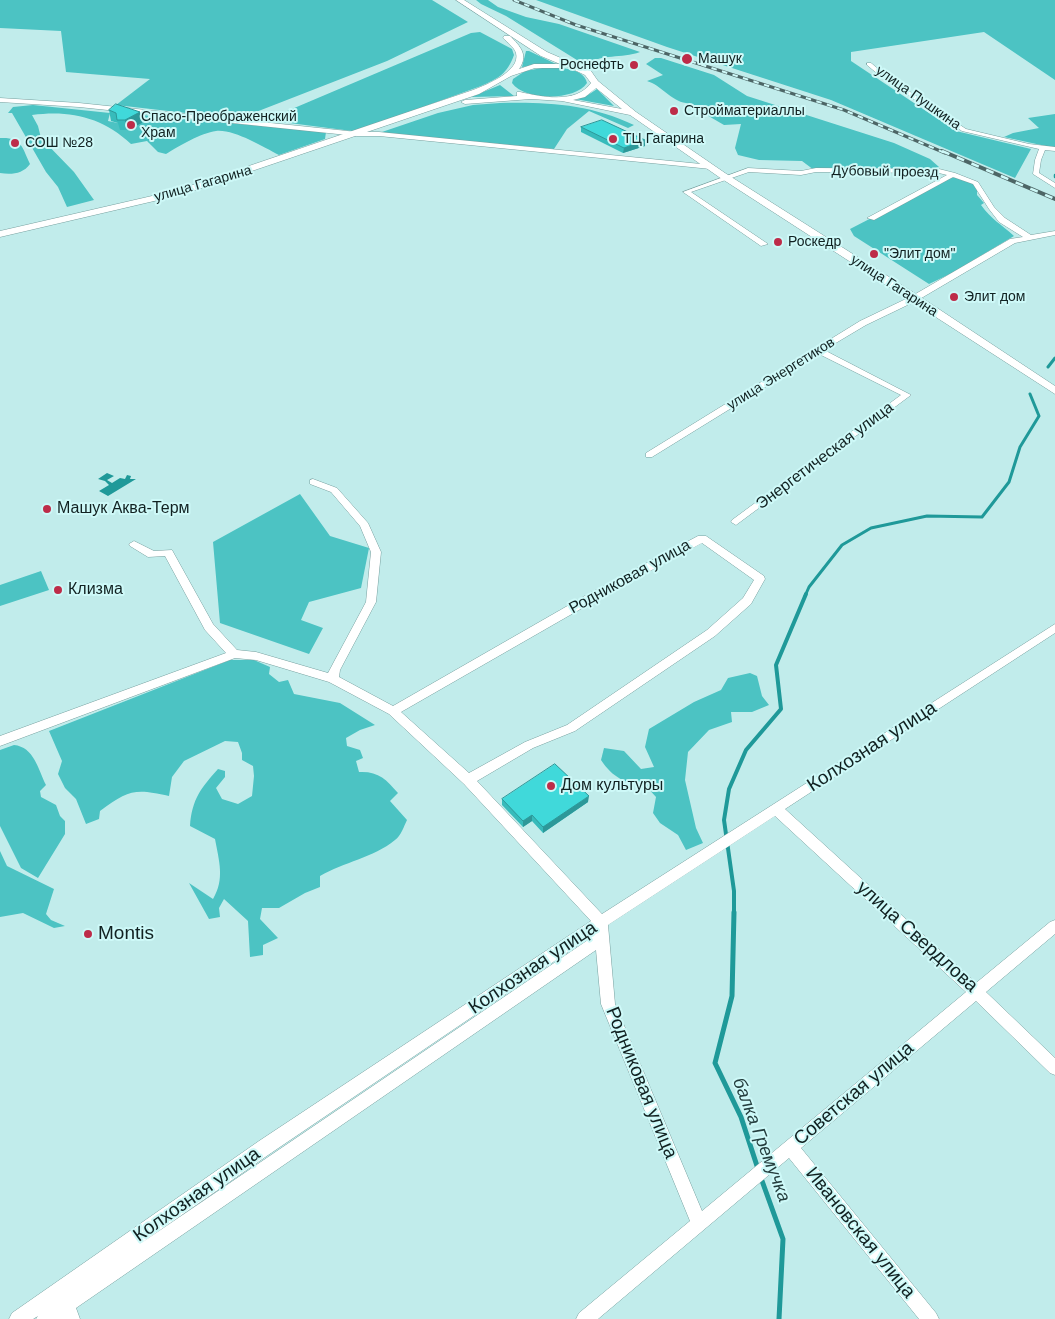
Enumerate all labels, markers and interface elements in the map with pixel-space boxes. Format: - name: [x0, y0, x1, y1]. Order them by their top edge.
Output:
- place label: Машук: [698, 51, 742, 67]
- marker: Машук: [680, 52, 694, 66]
- place label: Роснефть: [560, 57, 624, 73]
- marker: Роснефть: [628, 59, 640, 71]
- street label: улица Пушкина: [872, 62, 964, 134]
- place label: Стройматериаллы: [684, 103, 805, 119]
- marker: Стройматериаллы: [668, 105, 680, 117]
- place label: Спасо-Преображенский Храм: [141, 109, 297, 142]
- marker: Спасо-Преображенский Храм: [125, 119, 137, 131]
- place label: ТЦ Гагарина: [623, 131, 704, 147]
- marker: ТЦ Гагарина: [607, 133, 619, 145]
- place label: СОШ №28: [25, 135, 93, 151]
- marker: СОШ №28: [9, 137, 21, 149]
- street label: улица Гагарина: [152, 162, 254, 206]
- street label: Дубовый проезд: [831, 163, 939, 181]
- place label: Роскедр: [788, 234, 841, 250]
- marker: Роскедр: [772, 236, 784, 248]
- place label: "Элит дом": [884, 246, 955, 262]
- marker: "Элит дом": [868, 248, 880, 260]
- street label: улица Гагарина: [847, 252, 941, 320]
- place label: Элит дом: [964, 289, 1025, 305]
- marker: Элит дом: [948, 291, 960, 303]
- street label: улица Энергетиков: [724, 334, 838, 414]
- street label: Энергетическая улица: [753, 398, 897, 514]
- place label: Машук Аква-Терм: [57, 499, 190, 519]
- marker: Машук Аква-Терм: [41, 503, 53, 515]
- street label: Родниковая улица: [566, 536, 694, 618]
- place label: Клизма: [68, 580, 123, 600]
- marker: Клизма: [52, 584, 64, 596]
- street label: Колхозная улица: [803, 697, 941, 797]
- place label: Дом культуры: [561, 776, 663, 796]
- marker: Дом культуры: [545, 780, 557, 792]
- street label: улица Свердлова: [852, 877, 982, 997]
- street label: Колхозная улица: [465, 917, 601, 1019]
- place label: Montis: [98, 923, 154, 945]
- marker: Montis: [82, 928, 94, 940]
- street label: Родниковая улица: [600, 1004, 682, 1162]
- street label: Советская улица: [790, 1037, 918, 1151]
- water label: балка Гремучка: [727, 1075, 795, 1205]
- street label: Колхозная улица: [129, 1143, 265, 1247]
- street label: Ивановская улица: [800, 1163, 920, 1303]

